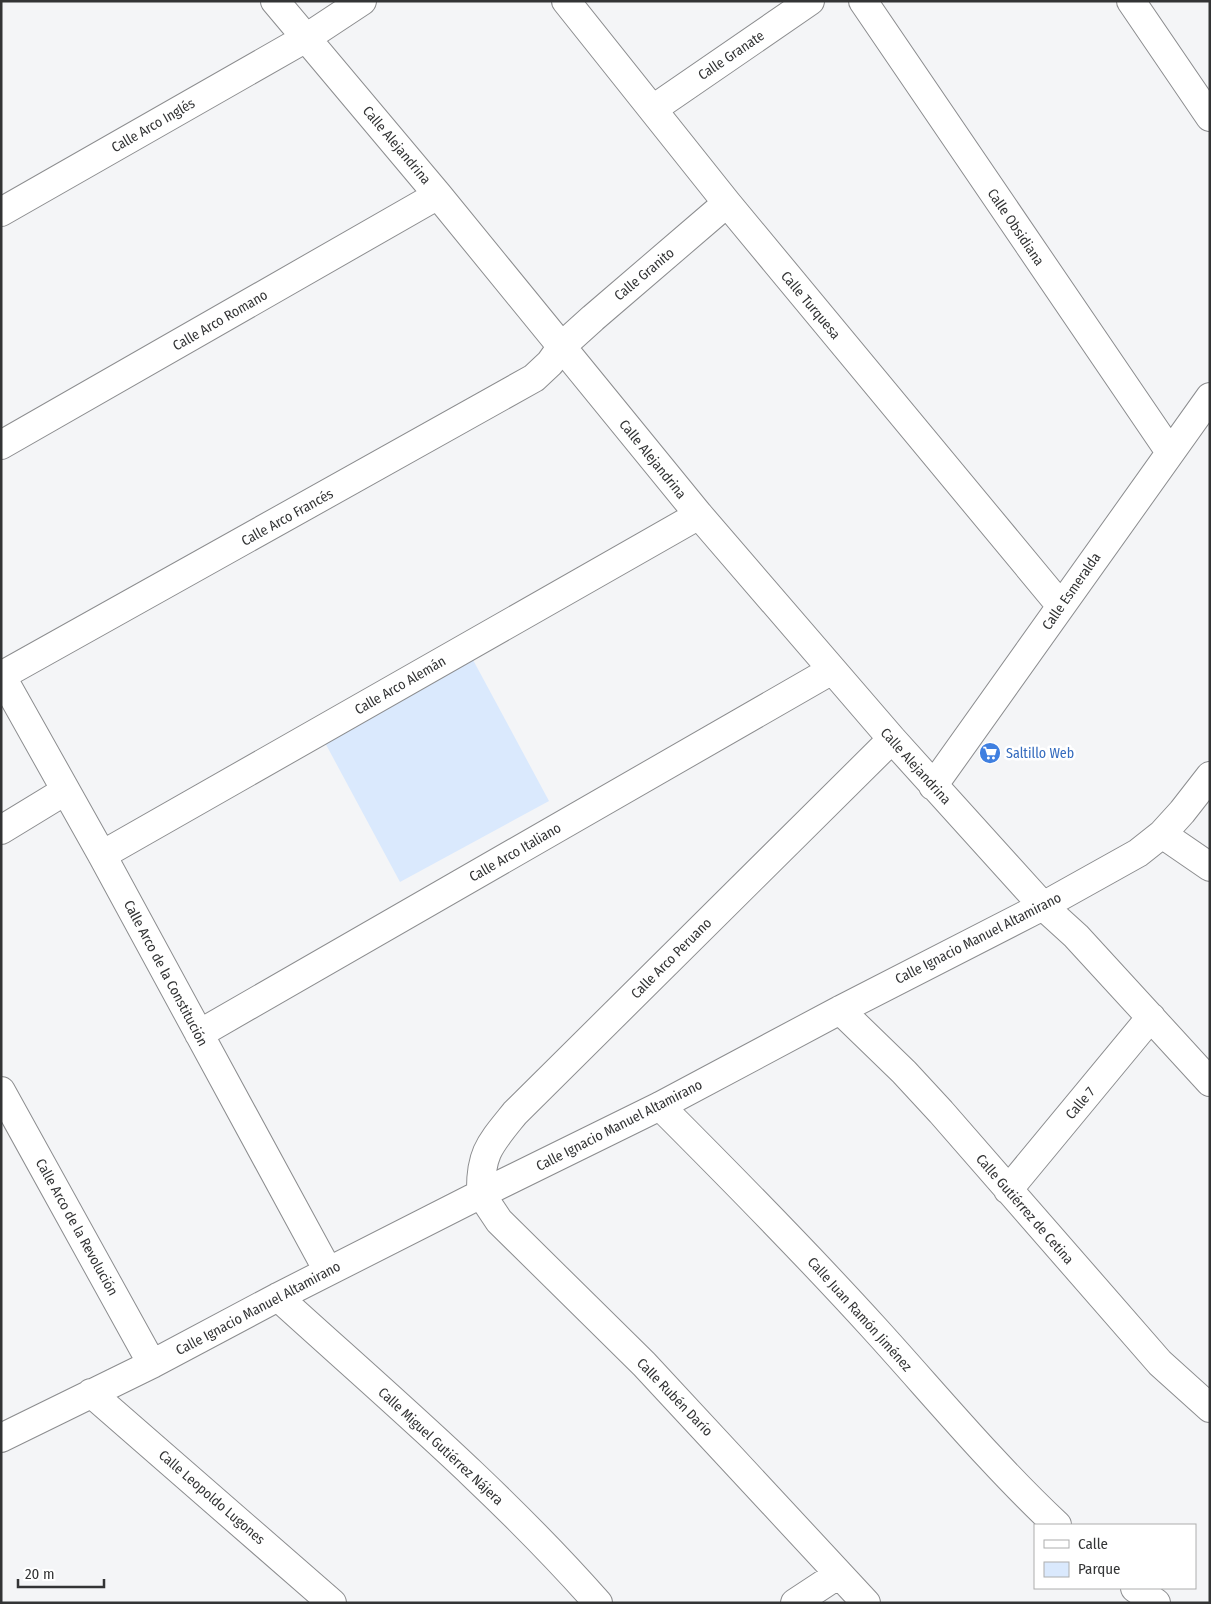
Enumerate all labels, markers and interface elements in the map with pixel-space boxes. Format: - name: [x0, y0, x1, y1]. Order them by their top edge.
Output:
- street label: Calle Granate: [695, 27, 768, 84]
- street label: Calle Arco Inglés: [108, 95, 198, 156]
- street label: Calle Alejandrina: [359, 103, 434, 188]
- street label: Calle Obsidiana: [984, 186, 1048, 269]
- street label: Calle Granito: [611, 244, 678, 304]
- street label: Calle Turquesa: [777, 268, 844, 343]
- street label: Calle Arco Romano: [170, 286, 271, 354]
- street label: Calle Alejandrina: [615, 416, 690, 502]
- street label: Calle Arco Francés: [238, 485, 336, 550]
- street label: Calle Esmeralda: [1038, 549, 1104, 633]
- street label: Calle Arco Alemán: [352, 652, 449, 718]
- street label: Calle Alejandrina: [877, 725, 955, 808]
- supermarket icon: Saltillo Web: [978, 741, 1002, 765]
- place label: Saltillo Web: [1006, 745, 1074, 762]
- street label: Calle Arco Italiano: [466, 819, 564, 886]
- street label: Calle Ignacio Manuel Altamirano: [892, 889, 1064, 988]
- street label: Calle Arco de la Constitución: [120, 897, 211, 1049]
- street label: Calle Arco Peruano: [627, 914, 715, 1002]
- street label: Calle Ignacio Manuel Altamirano: [533, 1076, 705, 1175]
- street label: Calle 7: [1062, 1083, 1099, 1123]
- street label: Calle Gutiérrez de Cetina: [972, 1151, 1077, 1268]
- street label: Calle Arco de la Revolución: [32, 1156, 121, 1299]
- street label: Calle Juan Ramón Jiménez: [804, 1254, 916, 1375]
- street label: Calle Ignacio Manuel Altamirano: [173, 1258, 343, 1359]
- street label: Calle Rubén Darío: [633, 1355, 716, 1440]
- street label: Calle Miguel Gutiérrez Nájera: [375, 1384, 507, 1509]
- street label: Calle Leopoldo Lugones: [155, 1447, 268, 1548]
- legend: [1034, 1524, 1196, 1589]
- text: Calle: [1078, 1535, 1108, 1553]
- scale bar: [18, 1556, 104, 1588]
- text: Parque: [1078, 1560, 1121, 1578]
- text: 20 m: [25, 1565, 55, 1583]

